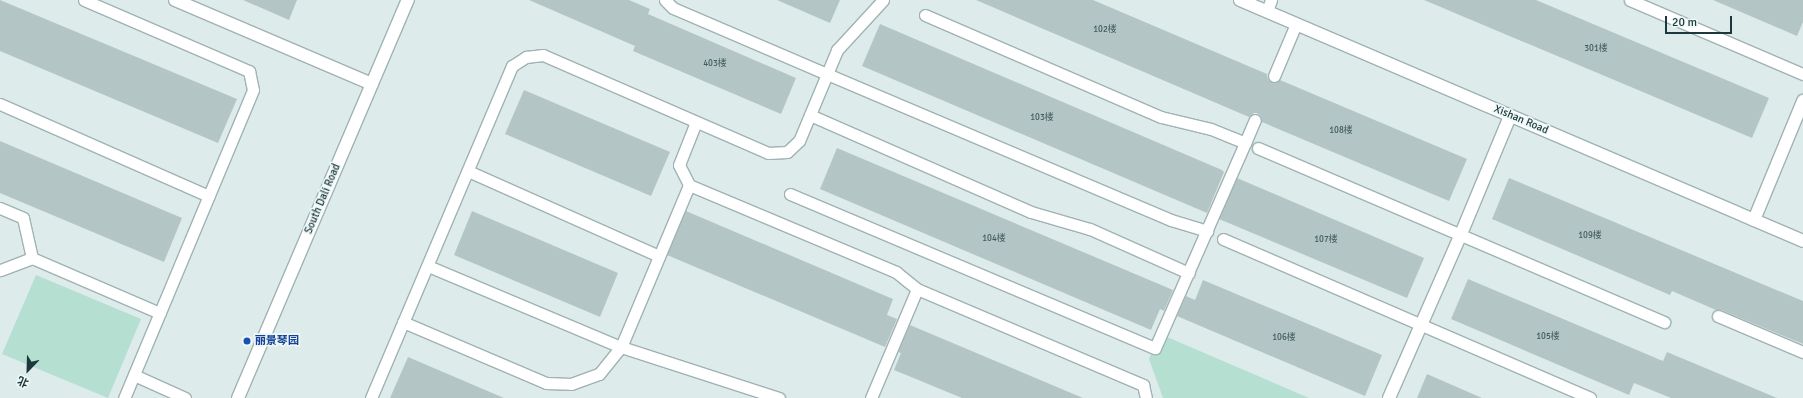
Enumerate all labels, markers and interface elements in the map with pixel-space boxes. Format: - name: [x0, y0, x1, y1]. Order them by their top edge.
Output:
- scale bar: [1667, 8, 1734, 34]
- text: 20 m: [1672, 15, 1697, 30]
- house number: 102楼: [1093, 25, 1117, 35]
- house number: 301楼: [1584, 44, 1608, 54]
- house number: 403楼: [703, 59, 727, 69]
- street label: Xishan Road: [1492, 103, 1550, 137]
- house number: 103楼: [1030, 113, 1054, 123]
- house number: 108楼: [1329, 126, 1353, 136]
- street label: South Dali Road: [302, 162, 344, 236]
- house number: 109楼: [1578, 231, 1602, 241]
- house number: 104楼: [982, 234, 1006, 244]
- house number: 107楼: [1314, 235, 1338, 245]
- house number: 105楼: [1536, 332, 1560, 342]
- house number: 106楼: [1272, 333, 1296, 343]
- place label: 丽景琴园: [255, 334, 299, 348]
- marker: 丽景琴园: [242, 336, 252, 346]
- north arrow: [8, 350, 48, 390]
- text: 北: [16, 373, 31, 390]

